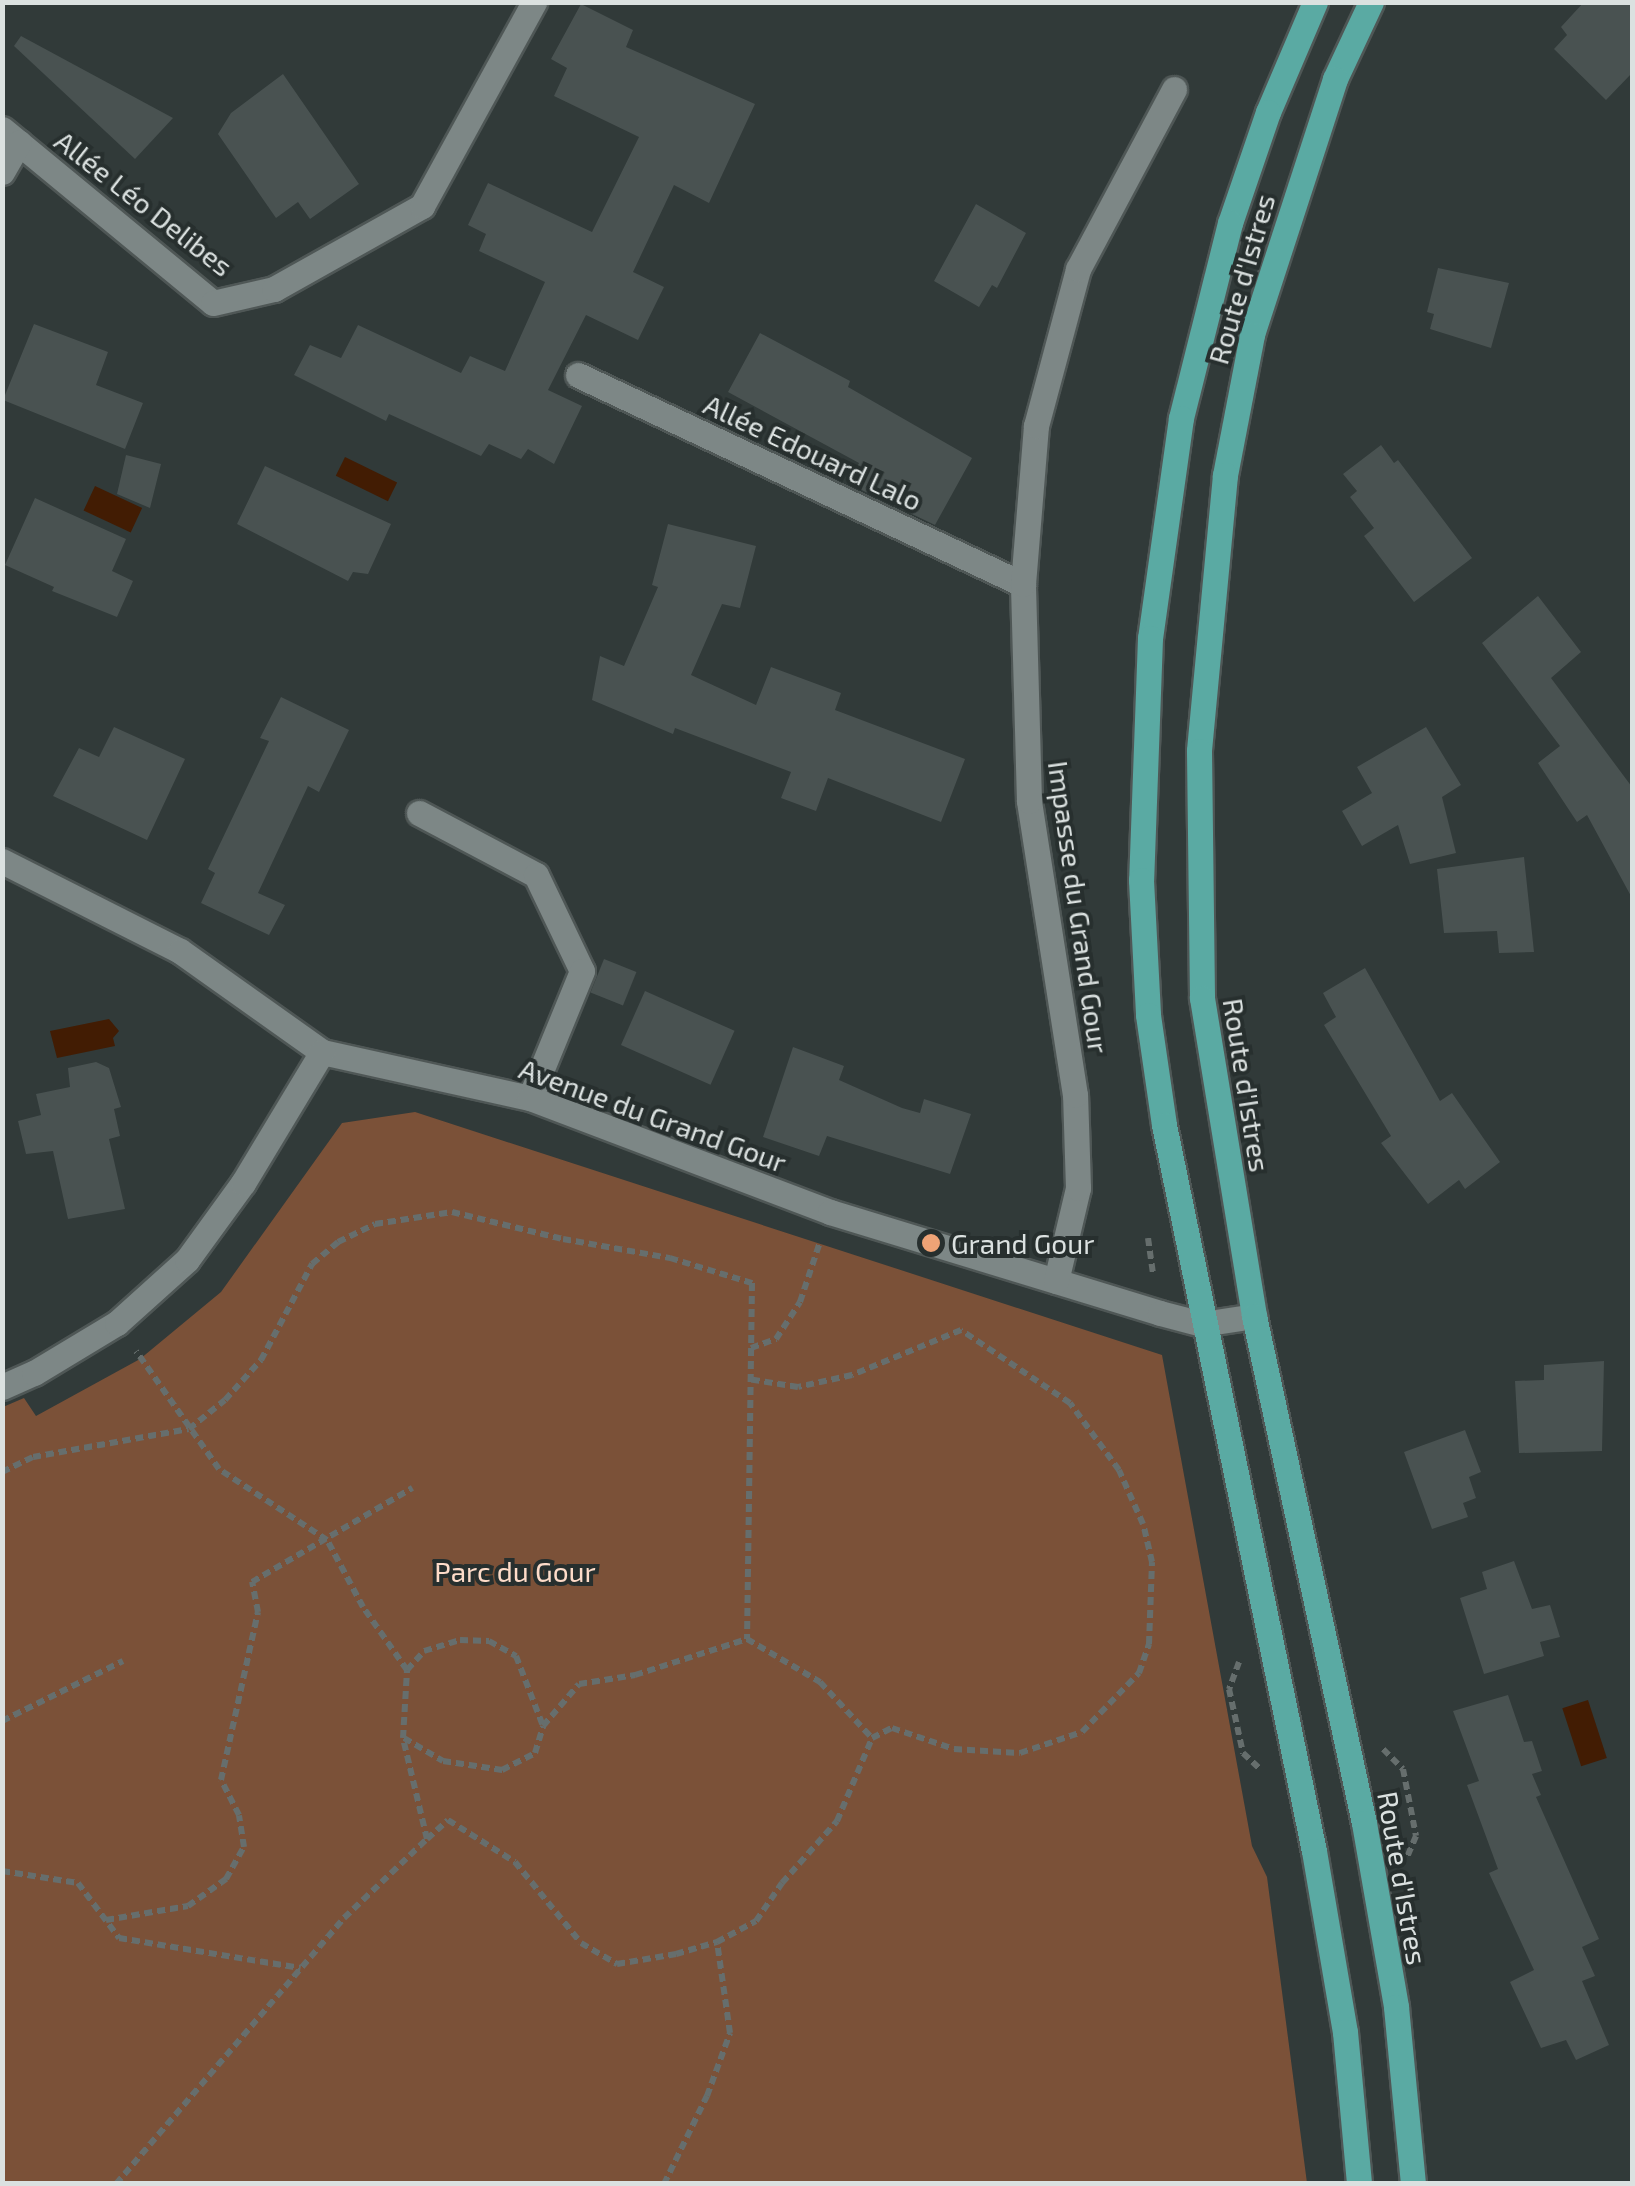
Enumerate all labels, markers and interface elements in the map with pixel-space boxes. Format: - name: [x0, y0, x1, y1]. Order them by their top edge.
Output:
- street label: Allée Léo Delibes: [49, 123, 239, 283]
- street label: Route d'Istres: [1201, 190, 1281, 368]
- street label: Allée Edouard Lalo: [699, 387, 927, 517]
- street label: Impasse du Grand Gour: [1042, 759, 1116, 1055]
- street label: Route d'Istres: [1217, 996, 1277, 1174]
- street label: Avenue du Grand Gour: [515, 1051, 791, 1179]
- place label: Grand Gour: [951, 1226, 1094, 1260]
- marker: Grand Gour: [920, 1232, 942, 1254]
- park label: Parc du Gour: [434, 1554, 596, 1588]
- street label: Route d'Istres: [1371, 1789, 1435, 1967]

